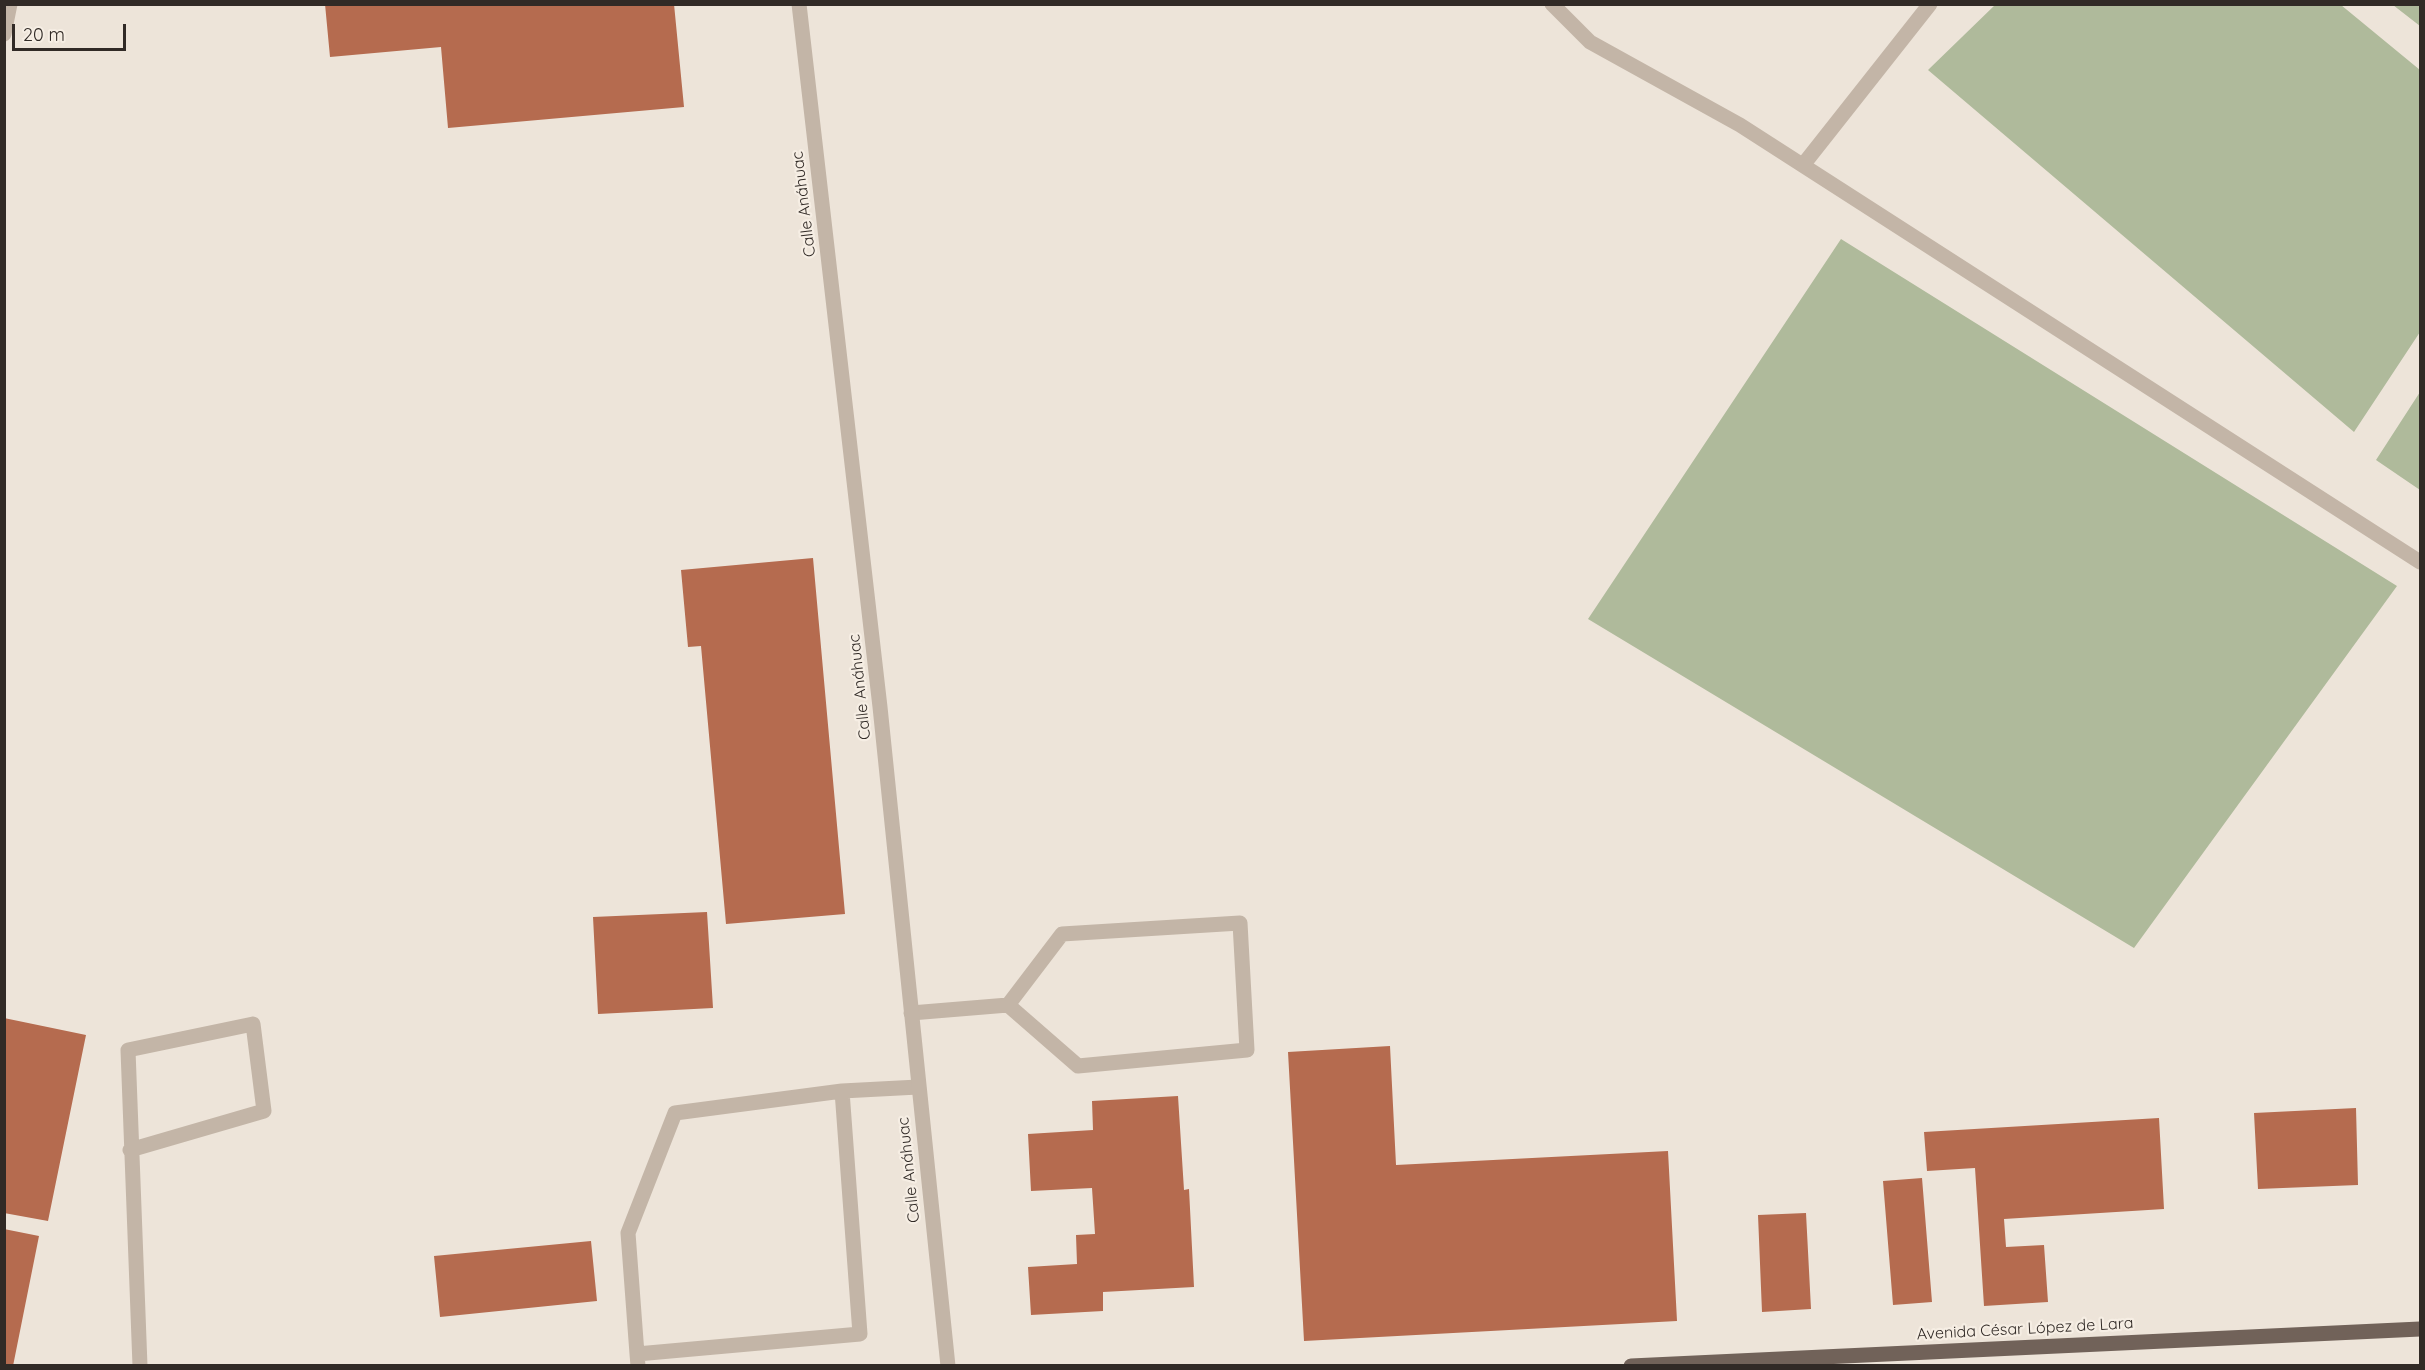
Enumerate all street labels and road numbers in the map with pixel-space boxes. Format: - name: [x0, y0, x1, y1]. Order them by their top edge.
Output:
- street label: Calle Anáhuac: [788, 150, 820, 258]
- street label: Calle Anáhuac: [845, 633, 875, 741]
- street label: Calle Anáhuac: [894, 1116, 924, 1224]
- street label: Avenida César López de Lara: [1916, 1314, 2134, 1344]

